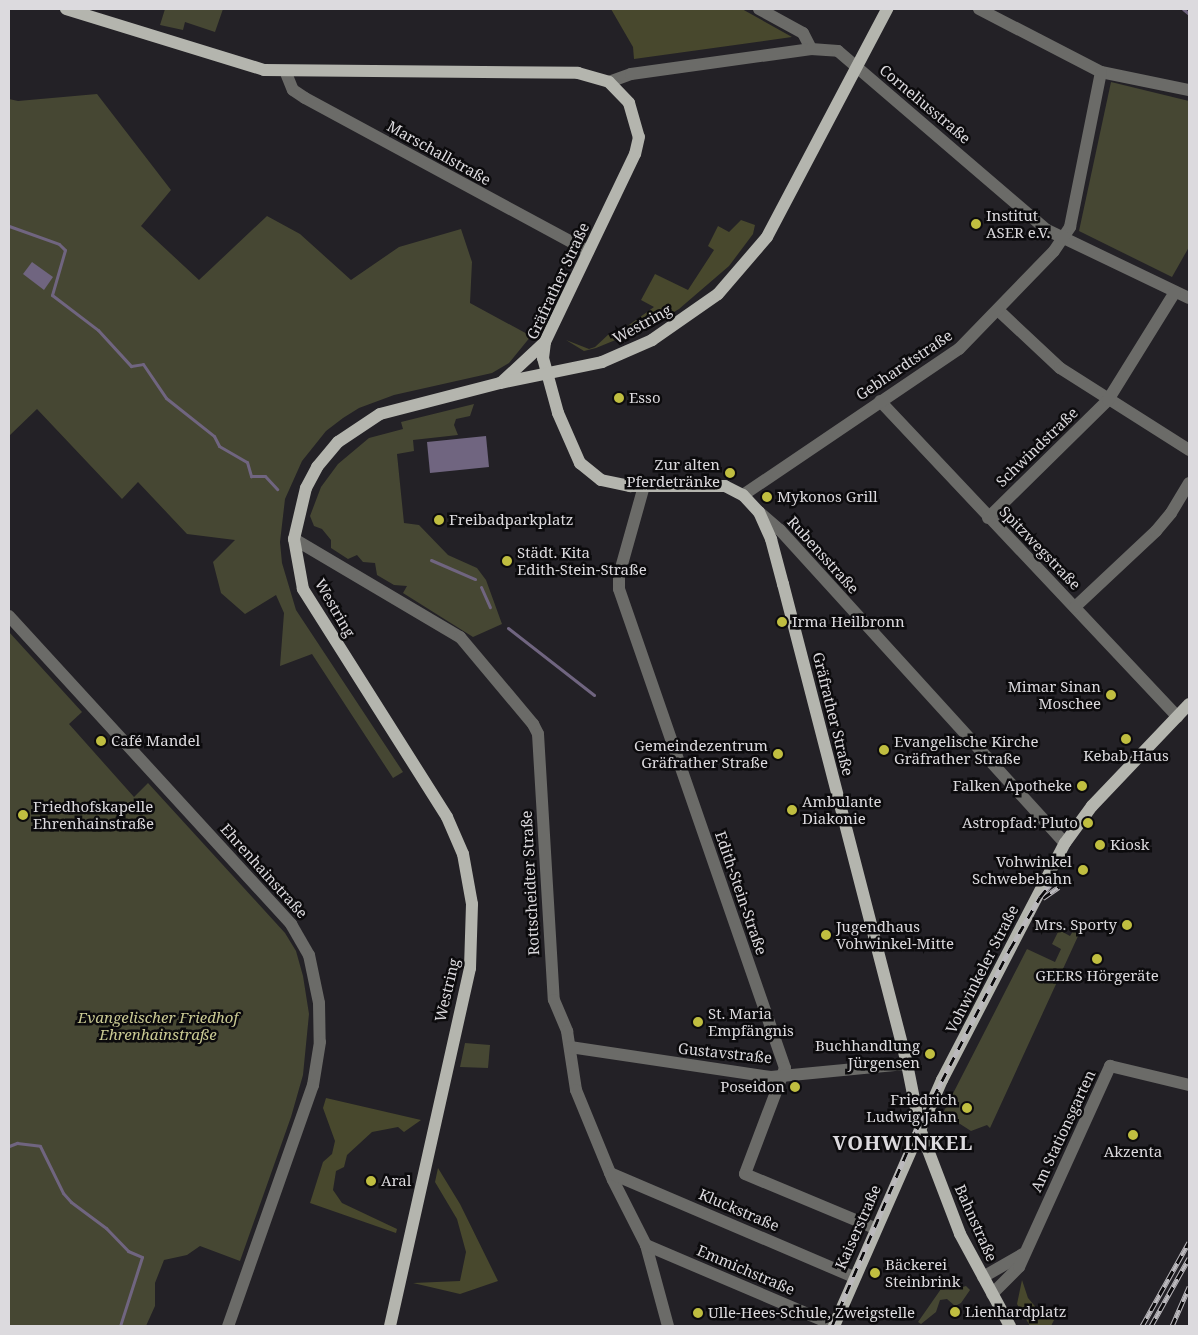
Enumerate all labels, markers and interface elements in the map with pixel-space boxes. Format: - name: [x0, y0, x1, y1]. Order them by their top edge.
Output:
- street label: Corneliusstraße: [876, 61, 974, 147]
- street label: Marschallstraße: [384, 117, 494, 189]
- place label: Institut ASER e.V.: [986, 206, 1050, 241]
- marker: Institut ASER e.V.: [970, 218, 982, 230]
- street label: Gräfrather Straße: [523, 220, 593, 342]
- street label: Westring: [609, 300, 675, 348]
- street label: Gebhardtstraße: [852, 326, 956, 404]
- place label: Esso: [629, 389, 661, 407]
- marker: Esso: [613, 392, 625, 404]
- street label: Schwindstraße: [992, 403, 1082, 491]
- place label: Zur alten Pferdetränke: [626, 455, 720, 490]
- marker: Zur alten Pferdetränke: [724, 467, 736, 479]
- place label: Mykonos Grill: [777, 488, 878, 506]
- marker: Mykonos Grill: [761, 491, 773, 503]
- street label: Spitzwegstraße: [996, 502, 1084, 594]
- place label: Freibadparkplatz: [449, 511, 573, 529]
- street label: Rubensstraße: [784, 513, 862, 597]
- marker: Freibadparkplatz: [433, 514, 445, 526]
- place label: Städt. Kita Edith-Stein-Straße: [517, 543, 647, 578]
- marker: Städt. Kita Edith-Stein-Straße: [501, 555, 513, 567]
- street label: Westring: [311, 576, 359, 640]
- place label: Irma Heilbronn: [792, 613, 905, 631]
- marker: Irma Heilbronn: [776, 616, 788, 628]
- street label: Gräfrather Straße: [809, 650, 857, 778]
- place label: Mimar Sinan Moschee: [1008, 677, 1101, 712]
- marker: Mimar Sinan Moschee: [1105, 689, 1117, 701]
- place label: Café Mandel: [111, 732, 200, 750]
- place label: Evangelische Kirche Gräfrather Straße: [894, 732, 1039, 767]
- marker: Kebab Haus: [1120, 733, 1132, 745]
- marker: Café Mandel: [95, 735, 107, 747]
- place label: Gemeindezentrum Gräfrather Straße: [634, 736, 768, 771]
- marker: Evangelische Kirche Gräfrather Straße: [878, 744, 890, 756]
- place label: Kebab Haus: [1083, 747, 1169, 765]
- marker: Gemeindezentrum Gräfrather Straße: [772, 748, 784, 760]
- place label: Falken Apotheke: [953, 777, 1072, 795]
- marker: Falken Apotheke: [1076, 780, 1088, 792]
- place label: Ambulante Diakonie: [802, 792, 882, 827]
- place label: Friedhofskapelle Ehrenhainstraße: [33, 797, 154, 832]
- marker: Ambulante Diakonie: [786, 804, 798, 816]
- marker: Friedhofskapelle Ehrenhainstraße: [17, 809, 29, 821]
- street label: Rottscheidter Straße: [517, 810, 543, 956]
- place label: Astropfad: Pluto: [962, 814, 1078, 832]
- marker: Astropfad: Pluto: [1082, 817, 1094, 829]
- street label: Ehrenhainstraße: [217, 820, 311, 922]
- street label: Edith-Stein-Straße: [711, 829, 771, 957]
- place label: Kiosk: [1110, 836, 1149, 854]
- marker: Kiosk: [1094, 839, 1106, 851]
- place label: Vohwinkel Schwebebahn: [972, 852, 1072, 887]
- marker: Vohwinkel Schwebebahn: [1076, 863, 1090, 877]
- street label: Vohwinkeler Straße: [942, 902, 1022, 1036]
- place label: Mrs. Sporty: [1035, 916, 1117, 934]
- place label: Jugendhaus Vohwinkel-Mitte: [836, 917, 954, 952]
- marker: Mrs. Sporty: [1121, 919, 1133, 931]
- marker: Jugendhaus Vohwinkel-Mitte: [820, 929, 832, 941]
- marker: GEERS Hörgeräte: [1091, 953, 1103, 965]
- street label: Westring: [431, 957, 463, 1023]
- place label: GEERS Hörgeräte: [1035, 967, 1159, 985]
- place label: St. Maria Empfängnis: [708, 1004, 794, 1039]
- park label: Evangelischer Friedhof Ehrenhainstraße: [78, 1008, 238, 1043]
- marker: St. Maria Empfängnis: [692, 1016, 704, 1028]
- place label: Buchhandlung Jürgensen: [815, 1036, 920, 1071]
- street label: Gustavstraße: [677, 1039, 773, 1067]
- marker: Buchhandlung Jürgensen: [924, 1048, 936, 1060]
- street label: Am Stationsgarten: [1027, 1067, 1099, 1195]
- place label: Poseidon: [720, 1078, 785, 1096]
- marker: Poseidon: [789, 1081, 801, 1093]
- place label: Friedrich Ludwig Jahn: [866, 1090, 957, 1125]
- marker: Friedrich Ludwig Jahn: [961, 1102, 973, 1114]
- marker: Akzenta: [1127, 1129, 1139, 1141]
- district label: VOHWINKEL: [832, 1130, 974, 1154]
- place label: Akzenta: [1104, 1143, 1162, 1161]
- place label: Aral: [381, 1172, 411, 1190]
- marker: Aral: [365, 1175, 377, 1187]
- street label: Kaiserstraße: [831, 1182, 885, 1272]
- street label: Bahnstraße: [951, 1182, 1001, 1264]
- street label: Kluckstraße: [696, 1185, 782, 1235]
- street label: Emmichstraße: [694, 1241, 798, 1299]
- place label: Bäckerei Steinbrink: [885, 1255, 960, 1290]
- marker: Bäckerei Steinbrink: [869, 1267, 881, 1279]
- place label: Lienhardplatz: [965, 1303, 1066, 1321]
- place label: Ulle-Hees-Schule, Zweigstelle: [708, 1304, 915, 1322]
- marker: Lienhardplatz: [949, 1306, 961, 1318]
- marker: Ulle-Hees-Schule, Zweigstelle: [692, 1307, 704, 1319]

